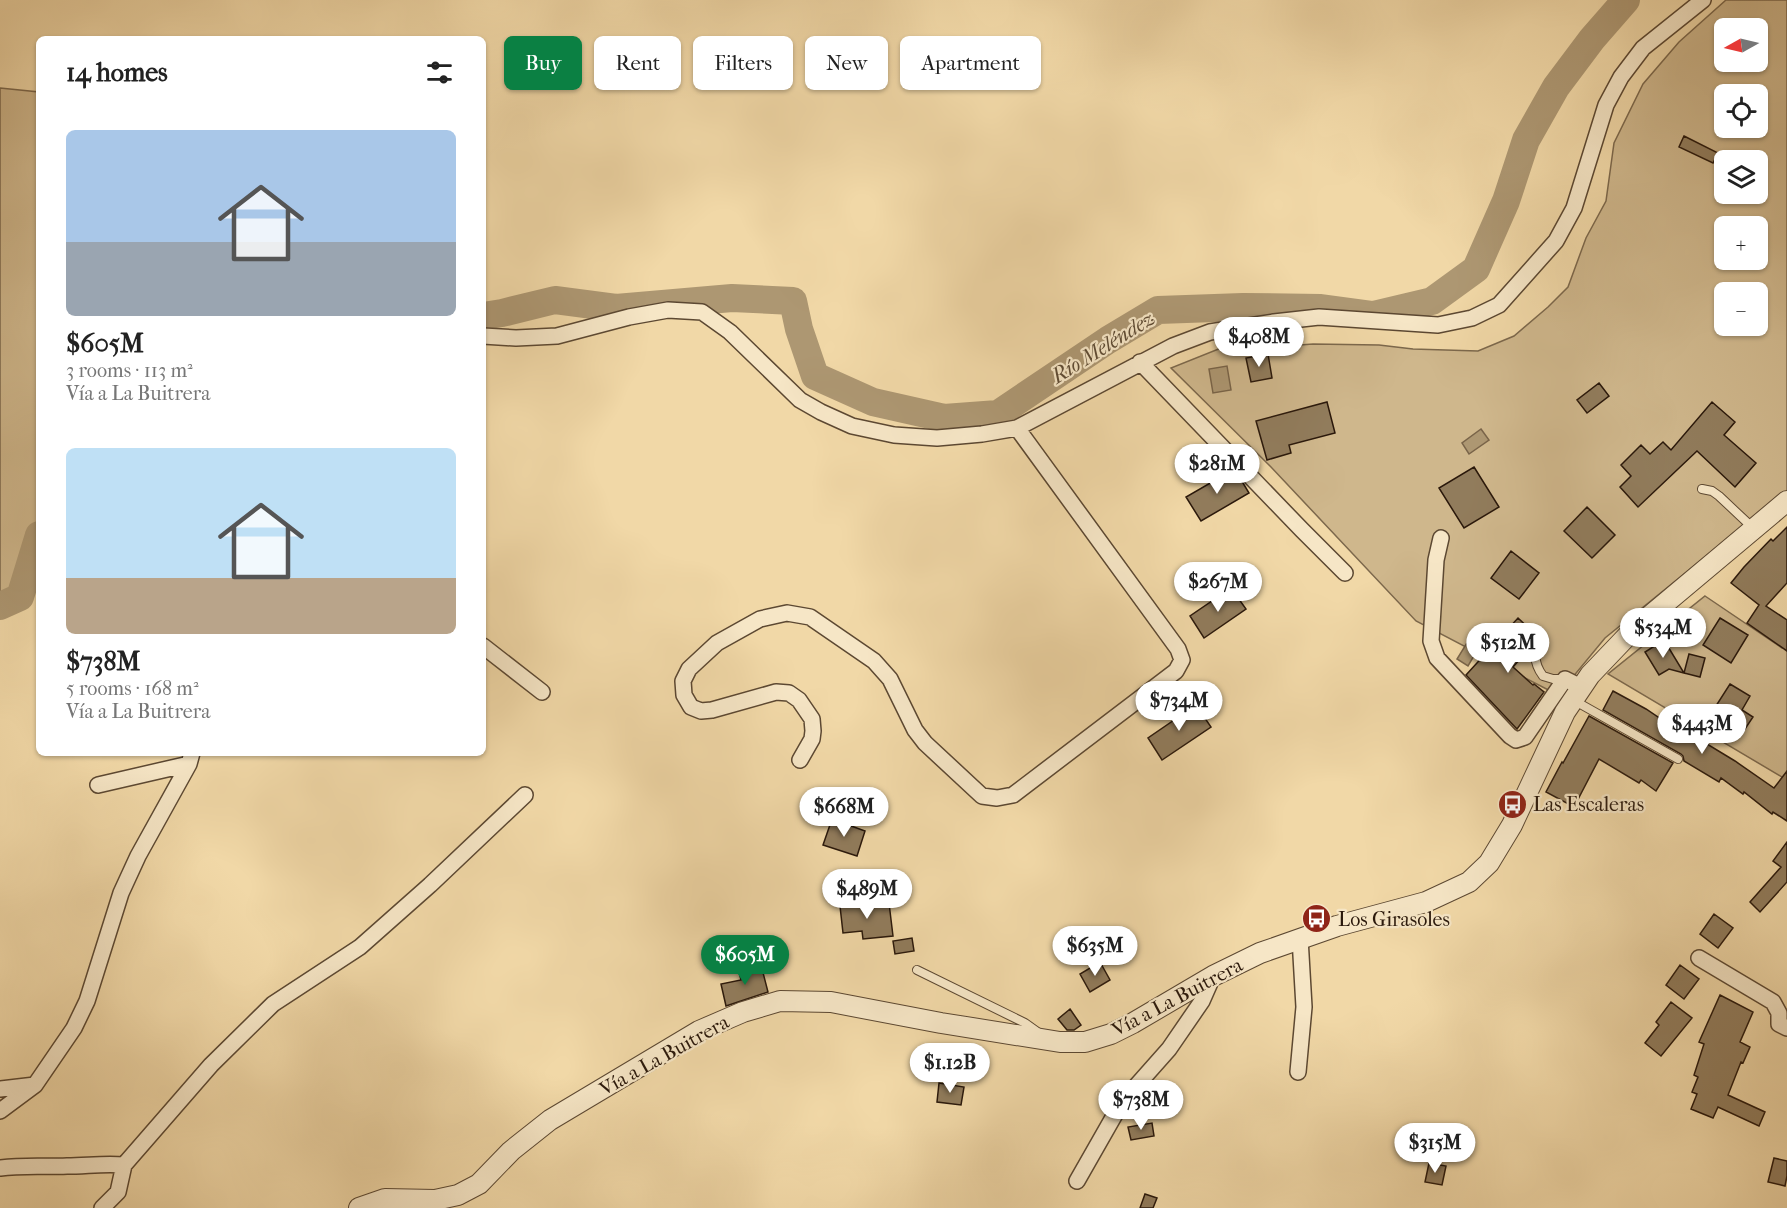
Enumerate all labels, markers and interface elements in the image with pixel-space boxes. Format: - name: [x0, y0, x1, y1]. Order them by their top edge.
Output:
- north arrow: [1714, 18, 1768, 72]
- map controls: [1714, 18, 1768, 336]
- chip: Buy: [504, 36, 582, 90]
- chip: Rent: [594, 36, 681, 90]
- chip: Filters: [693, 36, 793, 90]
- chip: New: [805, 36, 888, 90]
- chip: Apartment: [900, 36, 1041, 90]
- icon: filters: [423, 56, 456, 89]
- text: 14 homes: [66, 57, 168, 88]
- button: locate: [1714, 84, 1768, 138]
- button: layers: [1714, 150, 1768, 204]
- icon: home: [207, 169, 315, 277]
- button: +: [1714, 216, 1768, 270]
- button: −: [1714, 282, 1768, 336]
- water label: Río Meléndez: [1045, 306, 1159, 389]
- pin: $408M: [1217, 317, 1301, 368]
- text: $408M: [1228, 325, 1290, 348]
- text: $605M: [66, 328, 144, 359]
- text: 3 rooms · 113 m²: [66, 359, 193, 382]
- text: Vía a La Buitrera: [66, 382, 211, 405]
- pin: $281M: [1175, 444, 1259, 495]
- text: $281M: [1189, 452, 1245, 475]
- icon: home: [207, 487, 315, 595]
- pin: $267M: [1176, 562, 1260, 613]
- text: $267M: [1188, 570, 1248, 593]
- pin: $534M: [1621, 608, 1705, 659]
- text: $534M: [1634, 616, 1692, 639]
- pin: $512M: [1466, 623, 1550, 674]
- text: $512M: [1480, 631, 1536, 654]
- text: $738M: [66, 646, 140, 677]
- text: 5 rooms · 168 m²: [66, 677, 199, 700]
- pin: $734M: [1137, 681, 1221, 732]
- text: $734M: [1150, 689, 1208, 712]
- text: Vía a La Buitrera: [66, 700, 211, 723]
- pin: $443M: [1660, 704, 1744, 755]
- text: $443M: [1671, 712, 1733, 735]
- pin: $668M: [802, 787, 886, 838]
- bus stop icon: Las Escaleras: [1496, 788, 1528, 820]
- place label: Las Escaleras: [1533, 793, 1644, 816]
- text: $668M: [813, 795, 875, 818]
- pin: $489M: [825, 869, 909, 920]
- text: $489M: [836, 877, 898, 900]
- bus stop icon: Los Girasoles: [1301, 903, 1333, 935]
- place label: Los Girasoles: [1338, 908, 1450, 931]
- pin: $635M: [1053, 926, 1137, 977]
- text: $635M: [1067, 934, 1123, 957]
- pin: $605M: [703, 935, 787, 986]
- text: $605M: [715, 943, 775, 966]
- street label: Vía a La Buitrera: [1107, 953, 1247, 1042]
- street label: Vía a La Buitrera: [595, 1010, 734, 1101]
- pin: $1.12B: [901, 1043, 999, 1094]
- text: $1.12B: [924, 1051, 976, 1074]
- pin: $738M: [1099, 1080, 1183, 1131]
- text: $738M: [1112, 1088, 1170, 1111]
- pin: $315M: [1393, 1123, 1477, 1174]
- text: $315M: [1408, 1131, 1462, 1154]

